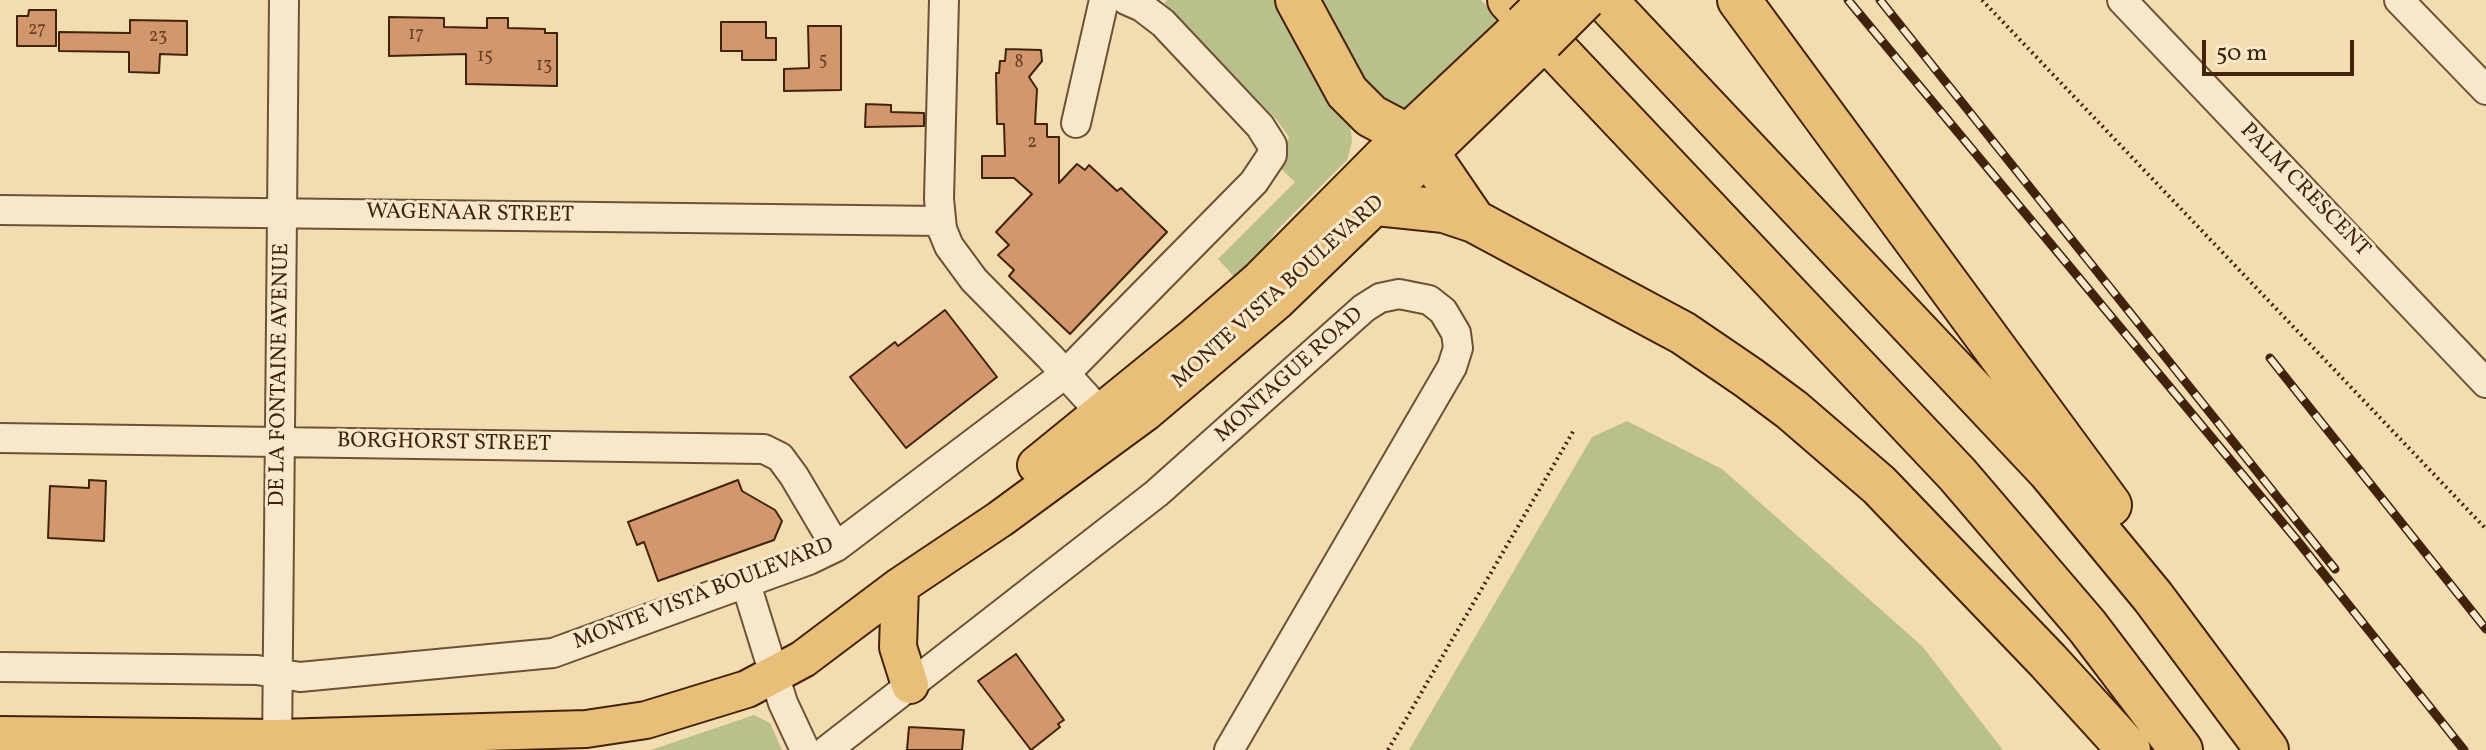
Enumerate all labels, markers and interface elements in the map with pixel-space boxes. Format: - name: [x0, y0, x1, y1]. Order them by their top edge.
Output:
- house number: 27: [28, 20, 46, 42]
- scale bar: [2206, 24, 2358, 74]
- house number: 17: [408, 25, 424, 47]
- house number: 23: [149, 27, 167, 49]
- text: 50 m: [2216, 37, 2268, 71]
- house number: 15: [477, 47, 493, 69]
- house number: 5: [819, 51, 827, 73]
- house number: 8: [1014, 53, 1024, 75]
- house number: 13: [536, 56, 552, 78]
- street label: PALM CRESCENT: [2233, 119, 2375, 263]
- house number: 2: [1027, 133, 1037, 155]
- street label: MONTE VISTA BOULEVARD: [1167, 191, 1391, 395]
- street label: WAGENAAR STREET: [366, 200, 574, 230]
- street label: DE LA FONTAINE AVENUE: [265, 243, 297, 507]
- street label: MONTAGUE ROAD: [1211, 303, 1369, 449]
- street label: BORGHORST STREET: [336, 429, 552, 459]
- street label: MONTE VISTA BOULEVARD: [570, 533, 838, 657]

